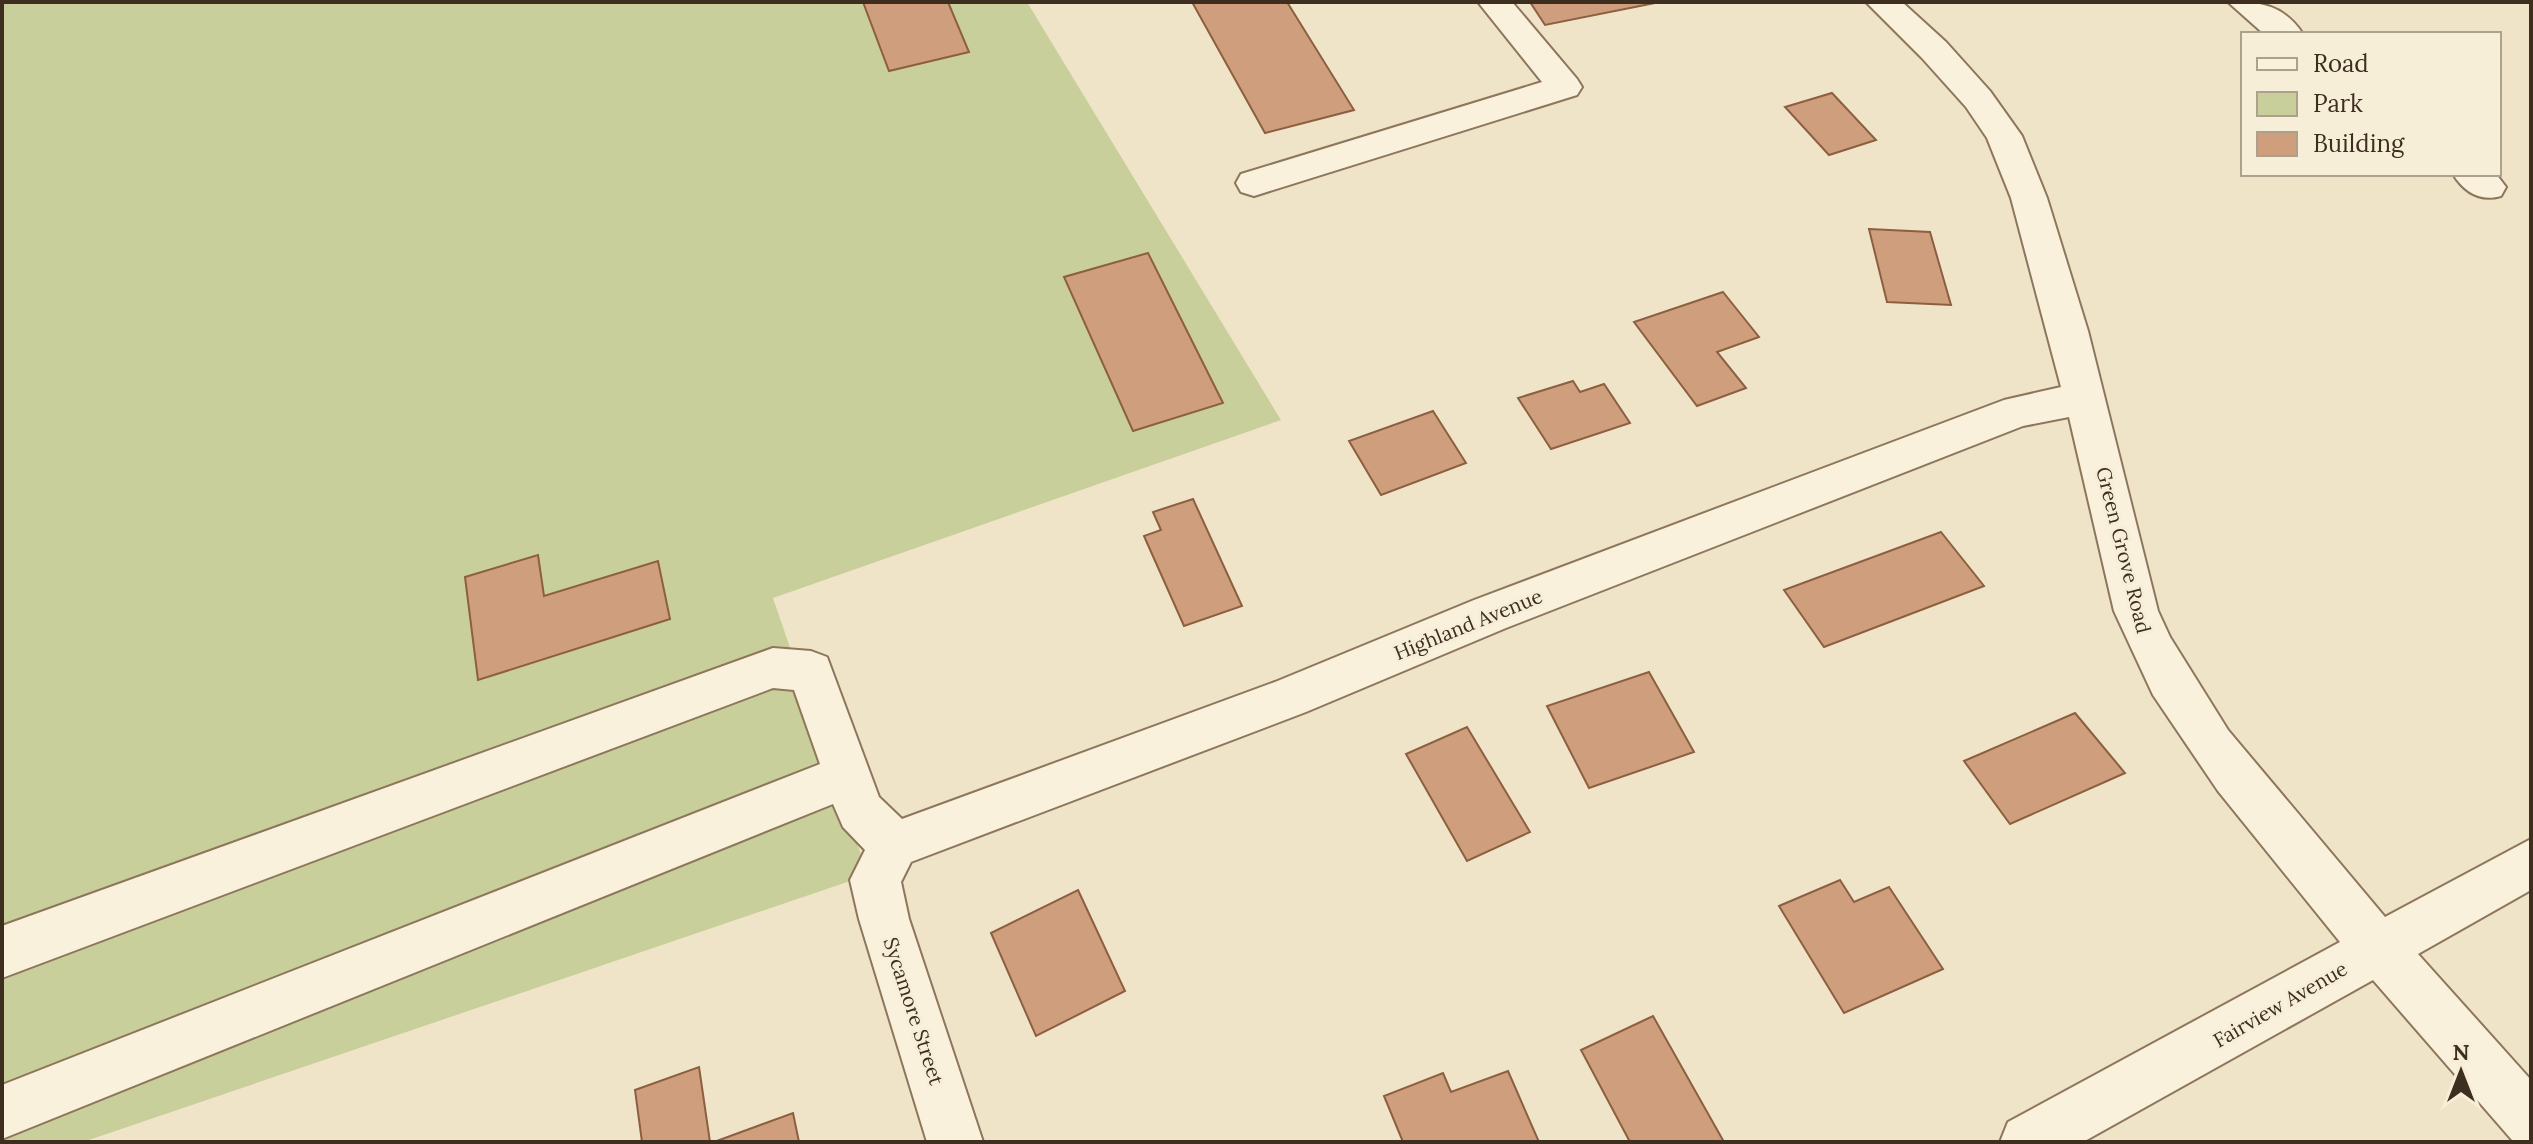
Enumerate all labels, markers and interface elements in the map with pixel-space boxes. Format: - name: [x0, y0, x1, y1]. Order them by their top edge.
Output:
- legend: [2241, 32, 2501, 176]
- text: Road: [2313, 48, 2369, 79]
- text: Park: [2313, 88, 2363, 119]
- text: Building: [2313, 128, 2405, 159]
- street label: Green Grove Road: [2091, 464, 2157, 636]
- street label: Highland Avenue: [1390, 583, 1546, 665]
- street label: Sycamore Street: [878, 934, 950, 1088]
- street label: Fairview Avenue: [2209, 955, 2352, 1052]
- north arrow: [2421, 1032, 2501, 1112]
- text: N: [2452, 1038, 2470, 1066]

